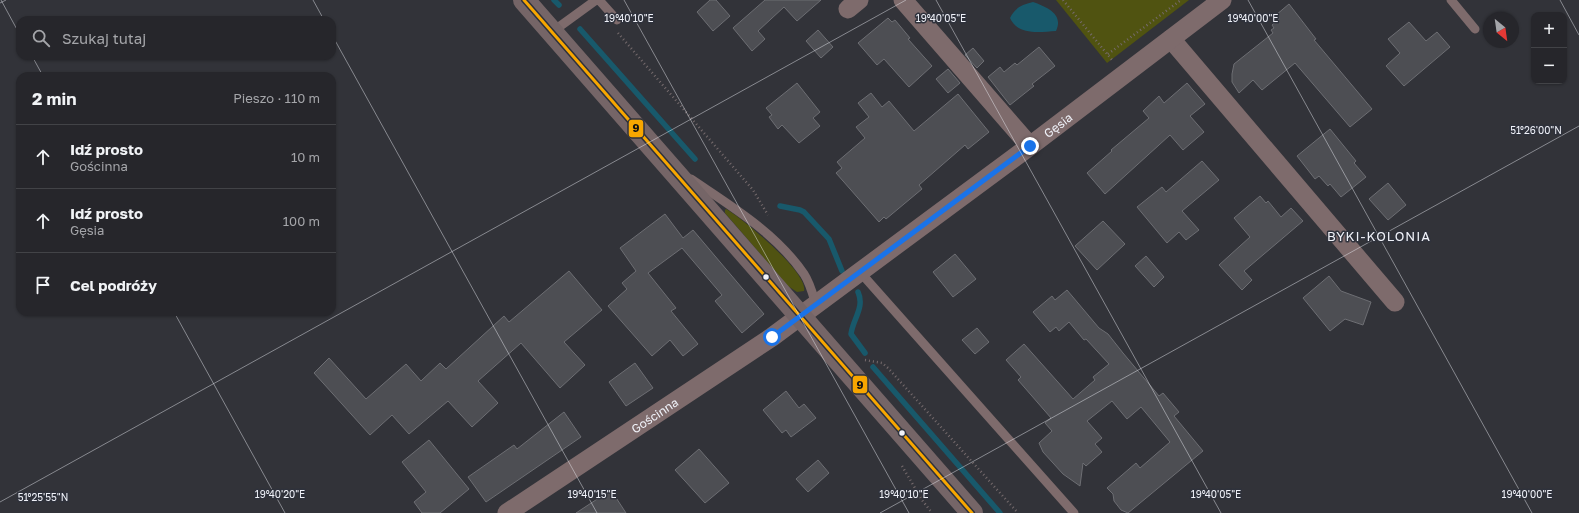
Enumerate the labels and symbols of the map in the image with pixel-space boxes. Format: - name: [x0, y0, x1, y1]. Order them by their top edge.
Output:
- text: 19°40'10"E: [604, 12, 654, 24]
- text: 19°40'05"E: [916, 12, 966, 24]
- text: 19°40'00"E: [1228, 12, 1278, 24]
- north arrow: [1483, 12, 1519, 48]
- street label: Gęsia: [1041, 109, 1075, 140]
- line badge: 9: [628, 119, 644, 138]
- text: 9: [633, 121, 640, 134]
- text: 51°26'00"N: [1510, 124, 1562, 136]
- route end: [1021, 137, 1039, 155]
- district label: BYKI-KOLONIA: [1327, 228, 1431, 244]
- unlabelled marker: [761, 272, 771, 282]
- route start: [763, 328, 781, 346]
- line badge: 9: [852, 375, 868, 394]
- text: 9: [857, 378, 864, 391]
- street label: Gościnna: [628, 394, 681, 436]
- unlabelled marker: [897, 428, 907, 438]
- text: 19°40'20"E: [255, 488, 305, 500]
- text: 19°40'15"E: [567, 488, 617, 500]
- text: 19°40'10"E: [879, 488, 929, 500]
- text: 19°40'05"E: [1191, 488, 1241, 500]
- text: 19°40'00"E: [1502, 488, 1552, 500]
- text: 51°25'55"N: [18, 491, 68, 503]

